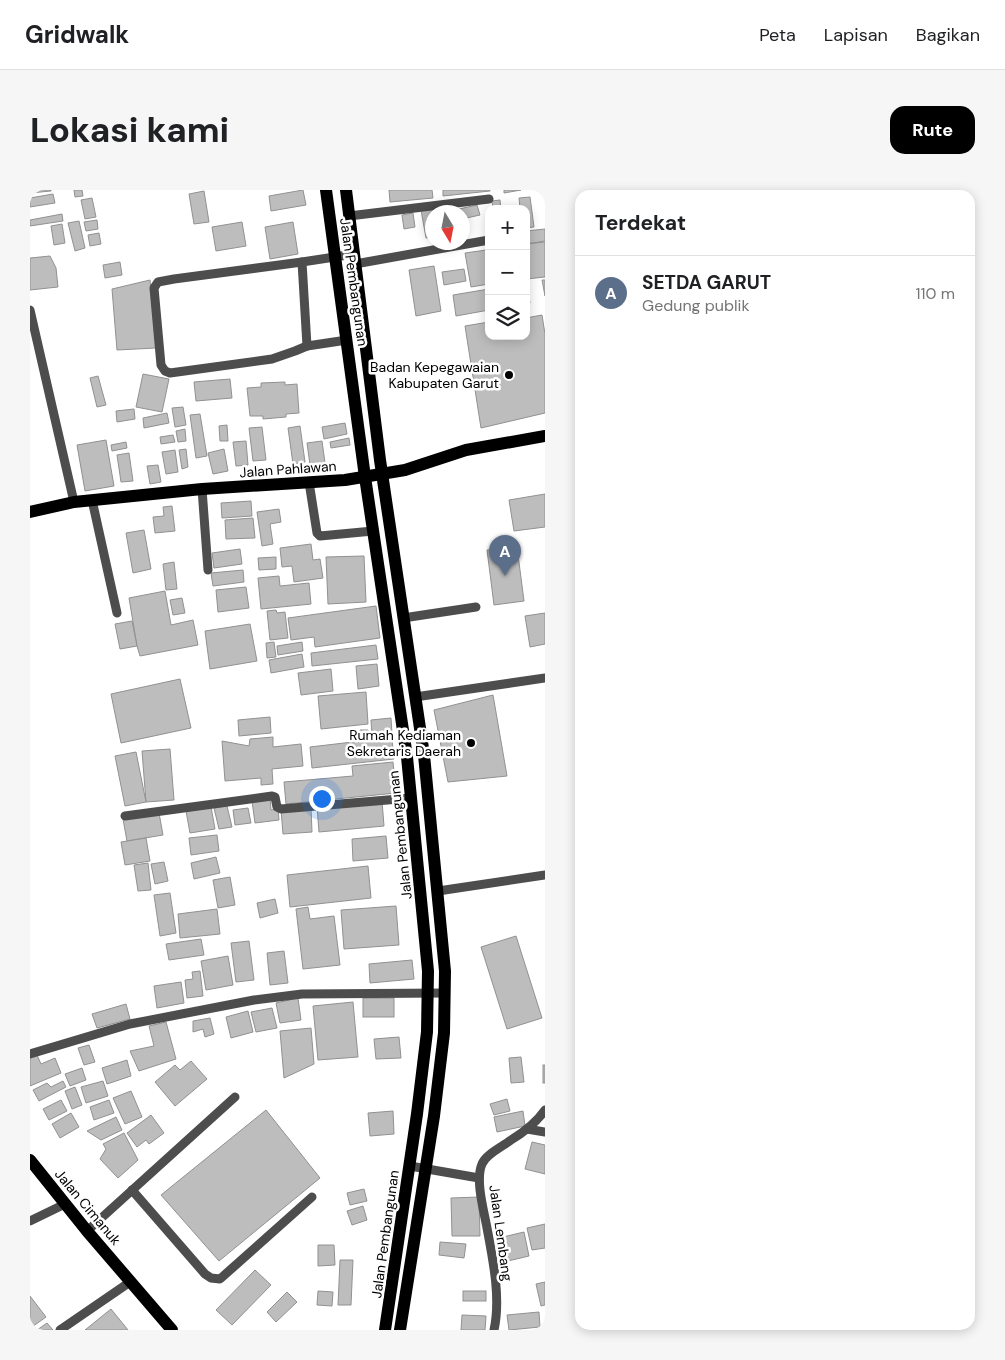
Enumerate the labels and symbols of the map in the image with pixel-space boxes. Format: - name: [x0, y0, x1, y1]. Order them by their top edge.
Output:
- north arrow: [425, 205, 470, 250]
- street label: Jalan Pembangunan: [336, 217, 372, 347]
- place label: Badan Kepegawaian Kabupaten Garut: [370, 358, 499, 392]
- marker: Badan Kepegawaian Kabupaten Garut: [503, 369, 515, 381]
- street label: Jalan Pahlawan: [239, 457, 337, 481]
- pin: A: [489, 535, 521, 576]
- place label: Rumah Kediaman Sekretaris Daerah: [347, 726, 461, 760]
- marker: Rumah Kediaman Sekretaris Daerah: [465, 737, 477, 749]
- street label: Jalan Pembangunan: [384, 770, 416, 900]
- your location: [309, 786, 335, 812]
- street label: Jalan Cimanuk: [51, 1165, 125, 1249]
- street label: Jalan Pembangunan: [367, 1169, 403, 1299]
- street label: Jalan Lembang: [485, 1184, 517, 1282]

